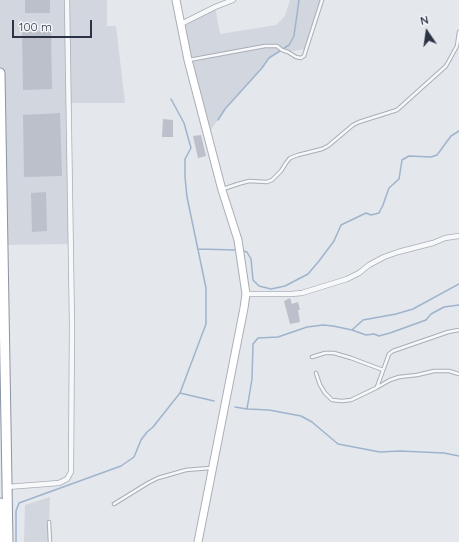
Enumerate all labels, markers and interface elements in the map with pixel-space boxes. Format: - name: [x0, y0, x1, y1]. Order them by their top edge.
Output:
- scale bar: [14, 12, 94, 38]
- north arrow: [407, 12, 447, 52]
- text: N: [419, 13, 430, 28]
- text: 100 m: [19, 19, 52, 34]

